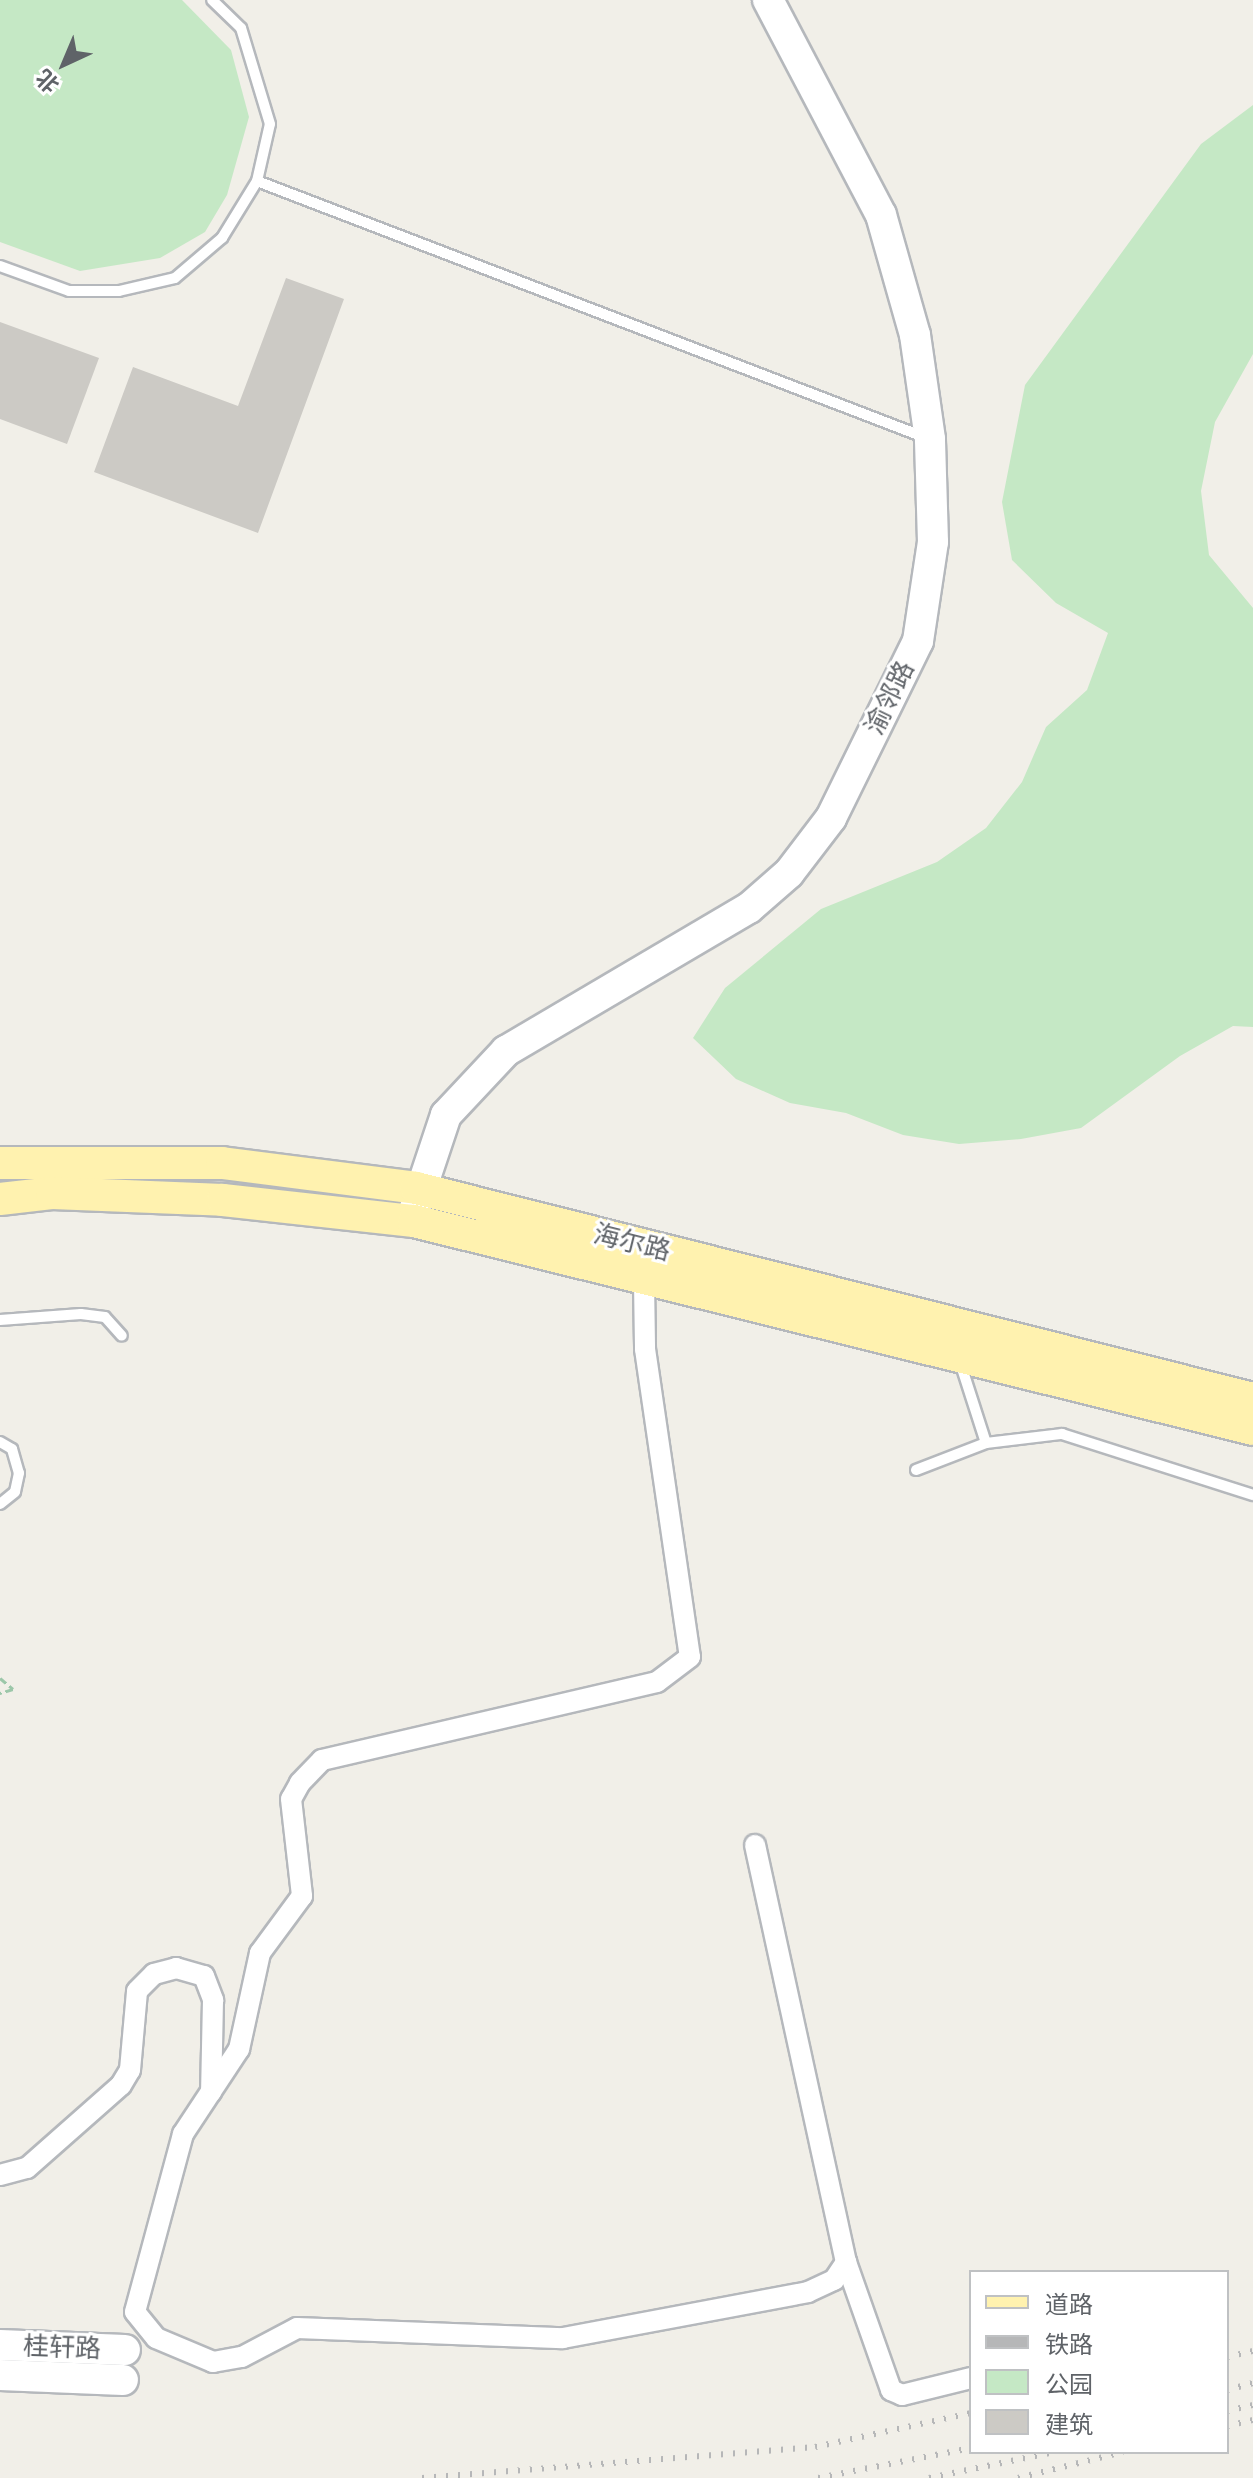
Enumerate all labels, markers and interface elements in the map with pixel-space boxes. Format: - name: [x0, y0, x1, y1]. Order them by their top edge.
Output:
- north arrow: [24, 24, 104, 104]
- text: 北: [30, 64, 65, 99]
- street label: 渝邻路: [859, 656, 921, 740]
- street label: 海尔路: [590, 1218, 674, 1268]
- legend: [969, 2270, 1229, 2454]
- text: 道路: [1045, 2289, 1093, 2320]
- text: 铁路: [1045, 2329, 1093, 2360]
- street label: 桂轩路: [22, 2331, 102, 2365]
- text: 公园: [1045, 2369, 1093, 2400]
- text: 建筑: [1045, 2409, 1093, 2440]

